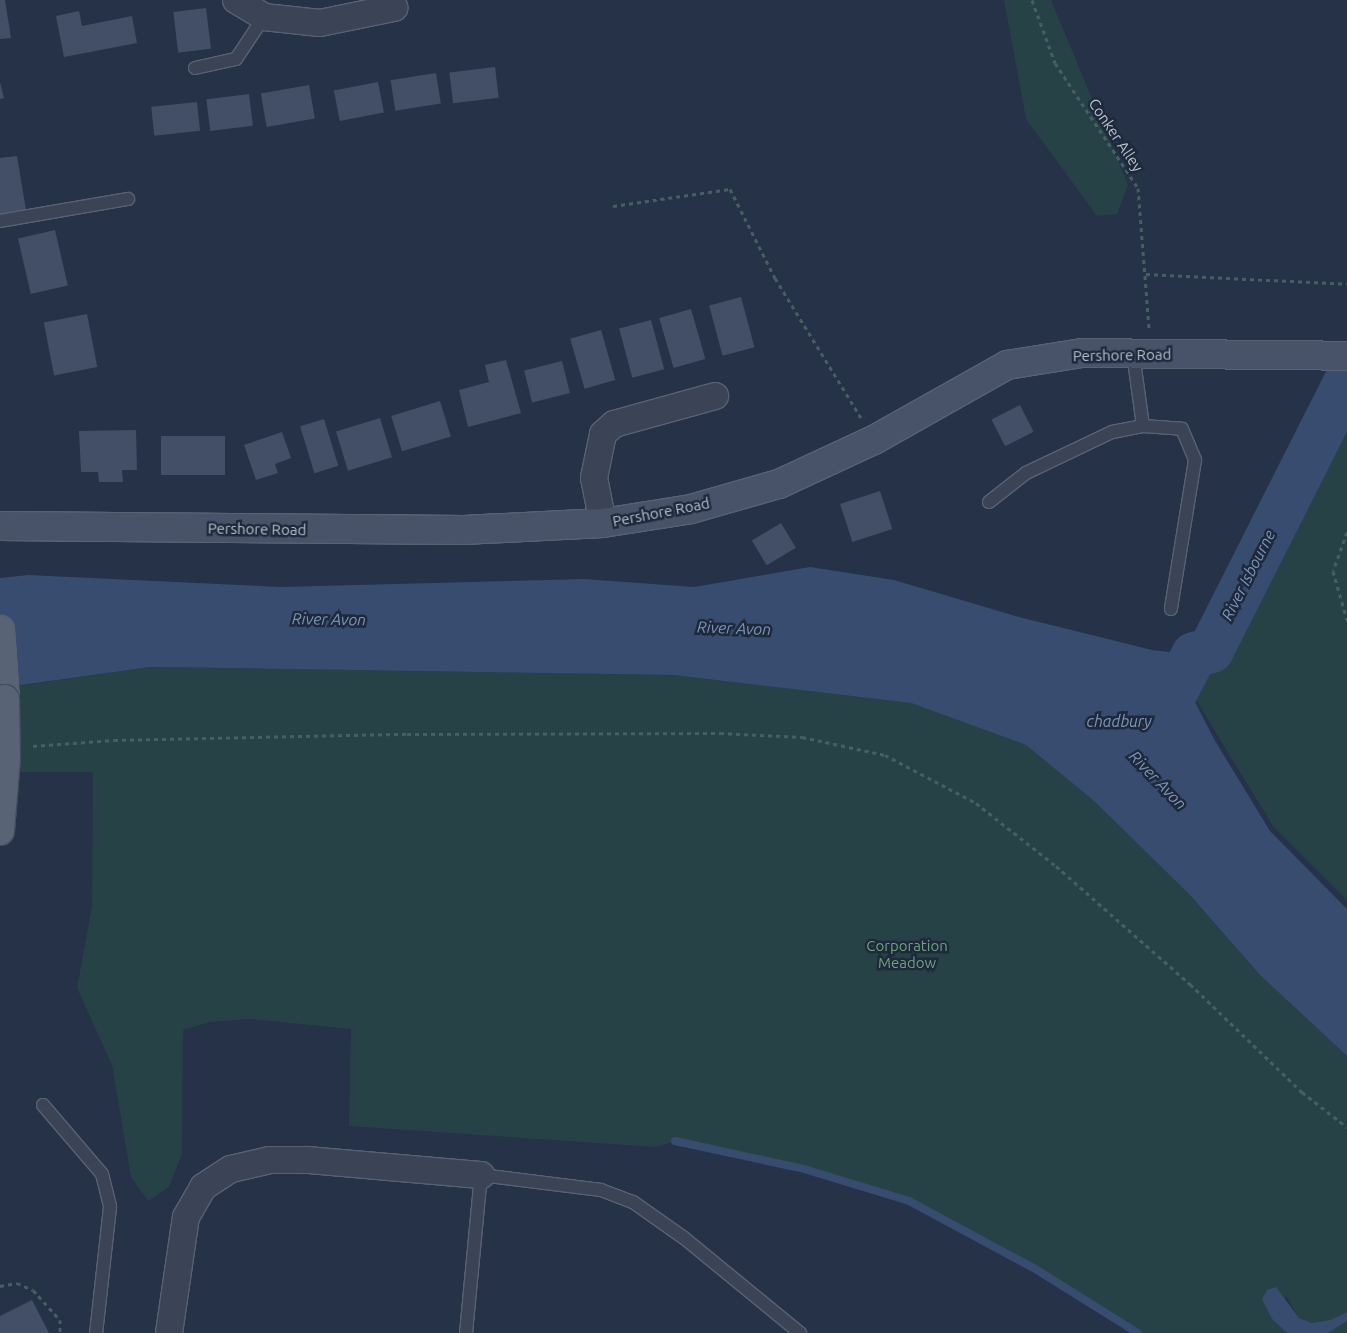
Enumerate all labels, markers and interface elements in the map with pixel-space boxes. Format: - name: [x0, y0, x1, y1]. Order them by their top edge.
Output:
- street label: Conker Alley: [1085, 95, 1147, 175]
- street label: Pershore Road: [1073, 345, 1171, 365]
- street label: Pershore Road: [611, 494, 711, 530]
- street label: Pershore Road: [208, 519, 306, 539]
- water label: River Isbourne: [1217, 526, 1279, 624]
- water label: River Avon: [292, 609, 366, 629]
- water label: River Avon: [697, 617, 771, 639]
- water label: chadbury: [1087, 711, 1151, 731]
- water label: River Avon: [1125, 747, 1191, 813]
- park label: Corporation Meadow: [866, 936, 948, 971]

